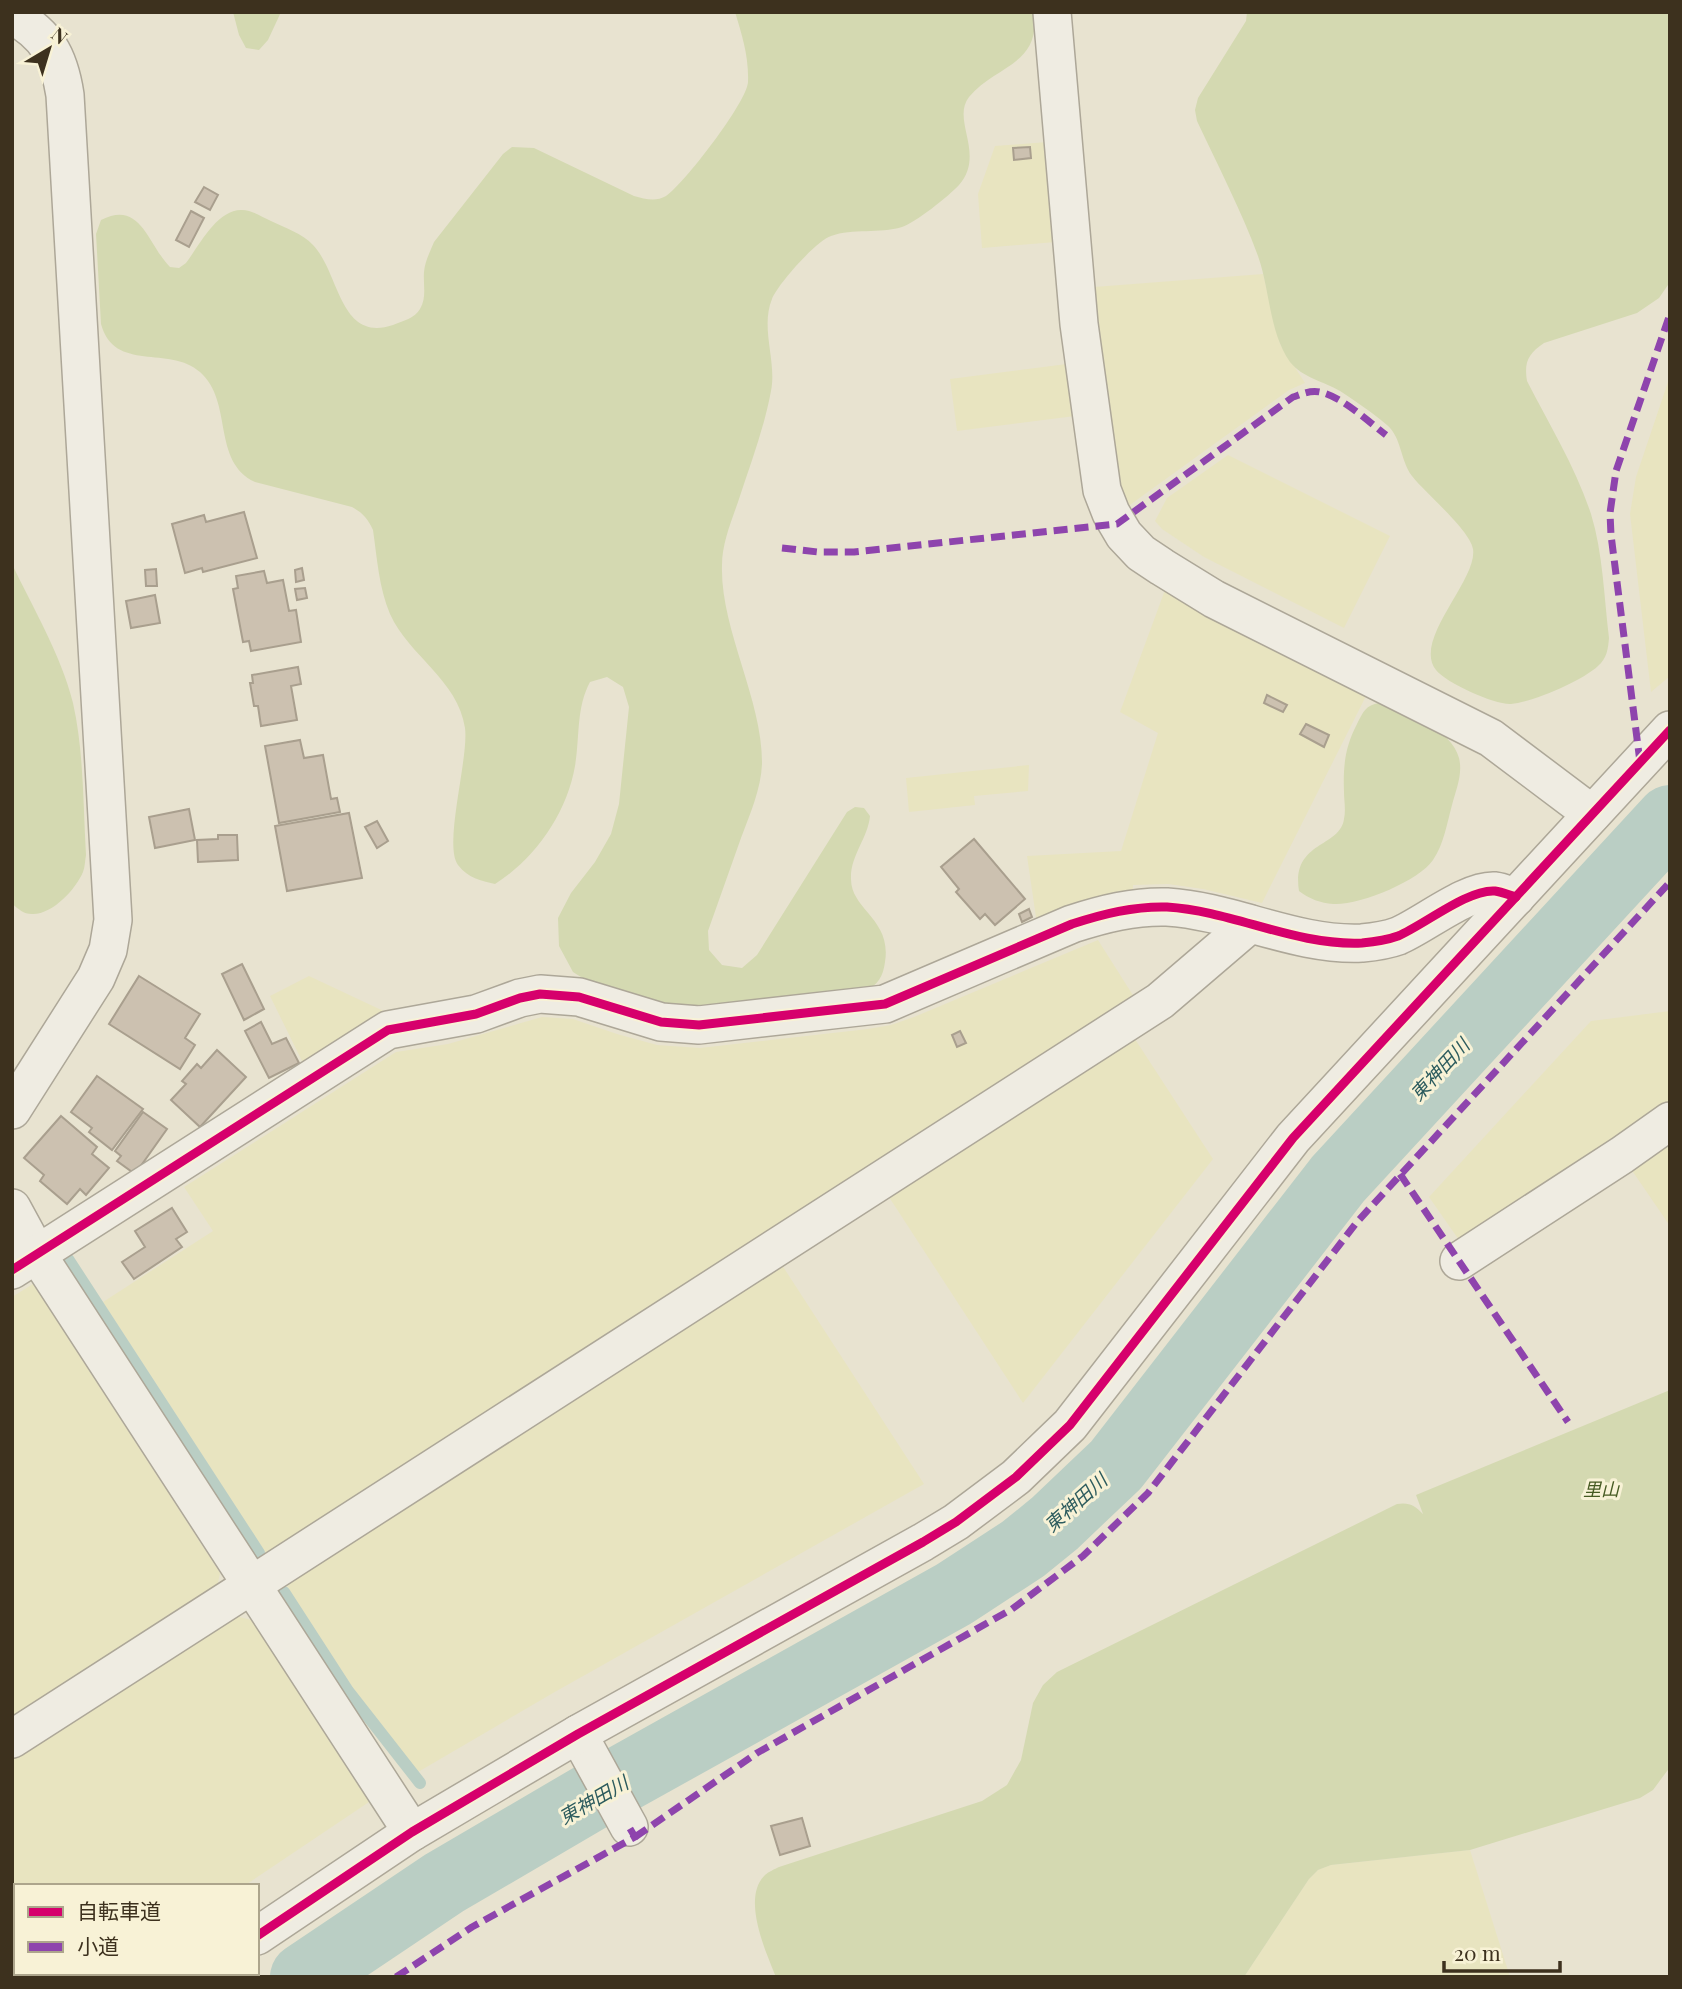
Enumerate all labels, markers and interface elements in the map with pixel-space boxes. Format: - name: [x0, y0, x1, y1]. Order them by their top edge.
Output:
- north arrow: [14, 14, 84, 84]
- text: N: [47, 20, 74, 49]
- water label: 東神田川: [1404, 1031, 1476, 1106]
- water label: 東神田川: [1038, 1466, 1113, 1537]
- park label: 里山: [1583, 1477, 1620, 1501]
- water label: 東神田川: [554, 1768, 634, 1829]
- legend: [14, 1884, 259, 1975]
- text: 自転車道: [77, 1896, 161, 1924]
- scale bar: [1444, 1930, 1560, 1974]
- text: 小道: [77, 1931, 119, 1959]
- text: 20 m: [1454, 1938, 1501, 1966]

